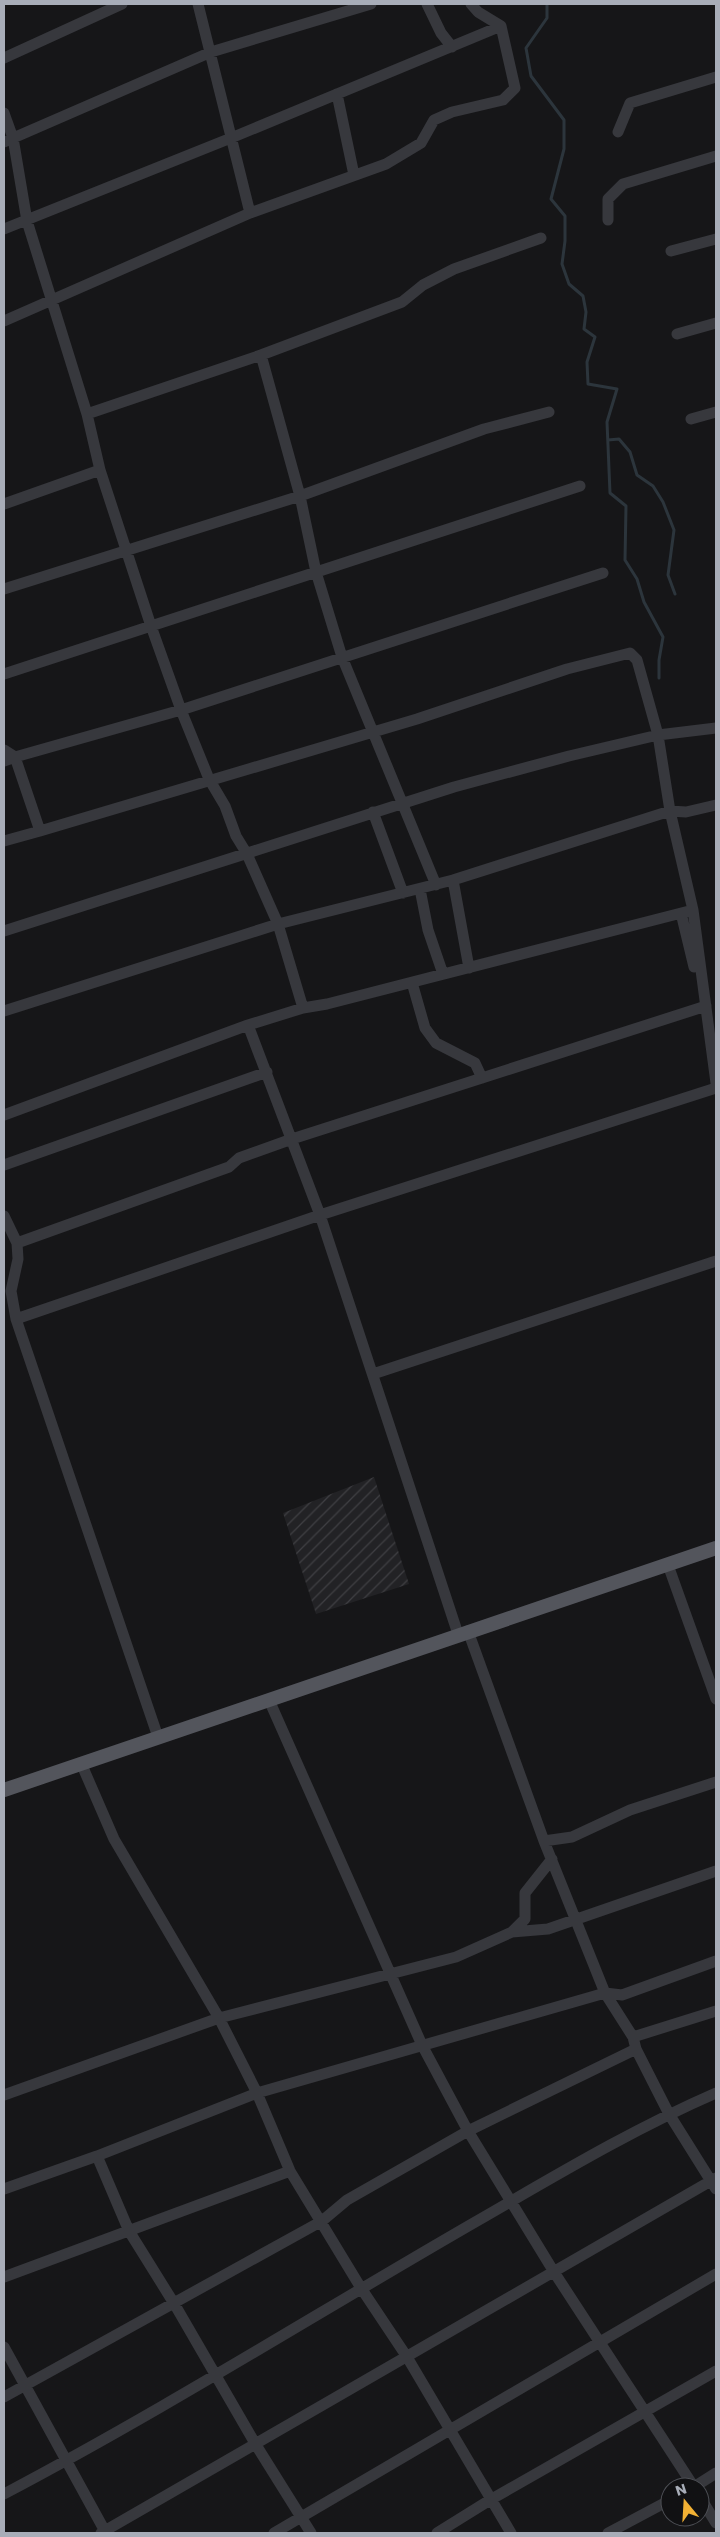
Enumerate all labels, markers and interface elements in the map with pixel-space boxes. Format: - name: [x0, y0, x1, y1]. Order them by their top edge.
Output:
- north arrow: [660, 2477, 710, 2527]
- text: N: [673, 2478, 689, 2501]

